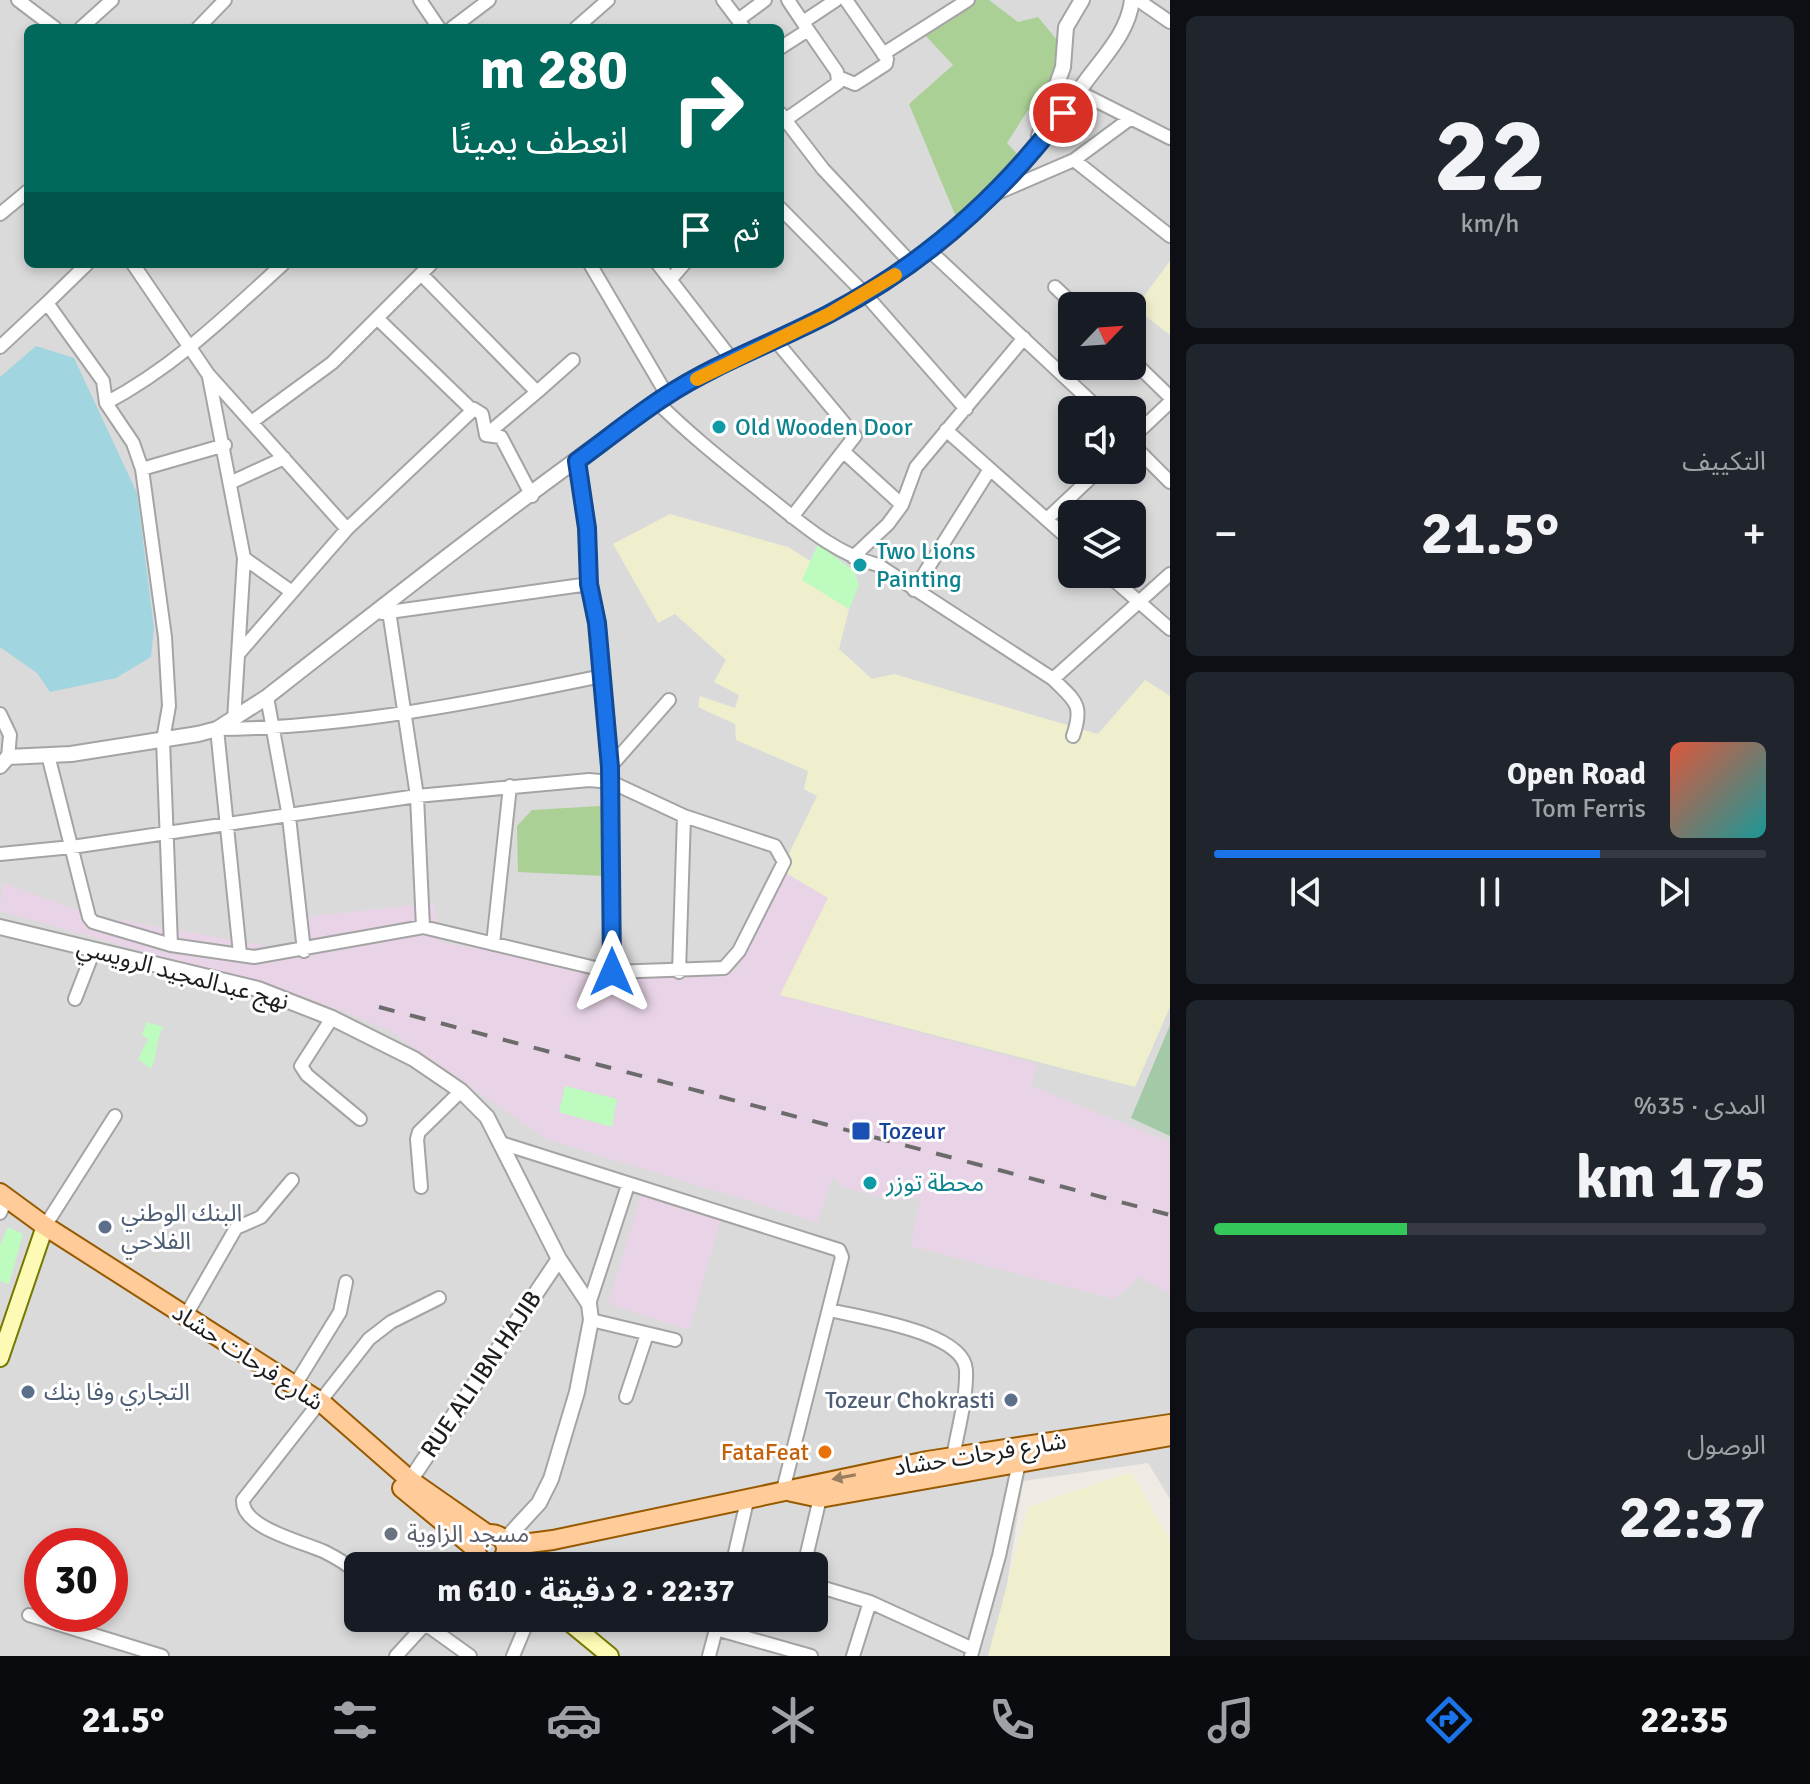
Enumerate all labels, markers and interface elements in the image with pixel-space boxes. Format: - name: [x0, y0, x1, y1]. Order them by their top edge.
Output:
- text: 280 m: [480, 35, 628, 104]
- icon: right: [656, 56, 760, 160]
- pin: [1029, 79, 1097, 147]
- icon: arrive: [1041, 91, 1085, 135]
- text: 22: [1434, 92, 1546, 220]
- text: انعطف يمينًا: [450, 119, 628, 164]
- icon: arrive: [674, 208, 718, 252]
- text: km/h: [1461, 208, 1519, 240]
- text: ثم: [734, 212, 760, 249]
- north arrow: [1058, 292, 1146, 380]
- map controls: [1058, 292, 1146, 588]
- button: sound: [1058, 396, 1146, 484]
- place label: Old Wooden Door: [735, 412, 913, 442]
- marker: Old Wooden Door: [710, 418, 728, 436]
- text: التكييف: [1682, 446, 1766, 478]
- text: 21.5°: [1421, 497, 1559, 571]
- button: layers: [1058, 500, 1146, 588]
- text: −: [1214, 507, 1238, 561]
- text: +: [1742, 507, 1766, 561]
- place label: Two Lions Painting: [876, 536, 976, 594]
- marker: Two Lions Painting: [851, 556, 869, 574]
- text: Open Road: [1507, 756, 1646, 793]
- text: Tom Ferris: [1532, 793, 1646, 825]
- icon: previous: [1284, 870, 1328, 914]
- icon: pause: [1468, 870, 1512, 914]
- icon: next: [1652, 870, 1696, 914]
- position arrow: [570, 930, 654, 1014]
- street label: نهج عبدالمجيد الرويسي: [73, 931, 292, 1020]
- text: المدى · 35%: [1633, 1090, 1766, 1122]
- place label: Tozeur: [879, 1116, 945, 1146]
- marker: Tozeur: [850, 1120, 872, 1142]
- text: 175 km: [1576, 1141, 1766, 1215]
- place label: محطة توزر: [885, 1168, 984, 1198]
- marker: محطة توزر: [861, 1174, 879, 1192]
- place label: البنك الوطني الفلاحي: [121, 1198, 242, 1260]
- marker: البنك الوطني الفلاحي: [96, 1218, 114, 1236]
- street label: RUE ALI IBN HAJIB: [414, 1285, 548, 1463]
- street label: شارع فرحات حشاد: [166, 1297, 329, 1419]
- place label: التجاري وفا بنك: [44, 1377, 190, 1411]
- marker: التجاري وفا بنك: [19, 1383, 37, 1401]
- place label: Tozeur Chokrasti: [825, 1385, 995, 1415]
- marker: Tozeur Chokrasti: [1002, 1391, 1020, 1409]
- street label: شارع فرحات حشاد: [891, 1426, 1069, 1484]
- text: الوصول: [1687, 1430, 1766, 1462]
- place label: FataFeat: [721, 1437, 809, 1467]
- marker: FataFeat: [816, 1443, 834, 1461]
- one-way arrow: [832, 1471, 857, 1484]
- text: 22:37: [1619, 1481, 1766, 1555]
- place label: مسجد الزاوية: [407, 1519, 529, 1549]
- marker: مسجد الزاوية: [382, 1525, 400, 1543]
- speed limit sign: 30: [24, 1528, 128, 1632]
- text: 22:37 · 2 دقيقة · 610 m: [437, 1573, 735, 1610]
- icon: filters: [327, 1692, 383, 1748]
- icon: car: [546, 1692, 602, 1748]
- icon: climate: [765, 1692, 821, 1748]
- icon: phone: [984, 1692, 1040, 1748]
- icon: music: [1203, 1692, 1259, 1748]
- icon: directions: [1421, 1692, 1477, 1748]
- text: 21.5°: [81, 1698, 165, 1743]
- text: 22:35: [1640, 1698, 1729, 1743]

